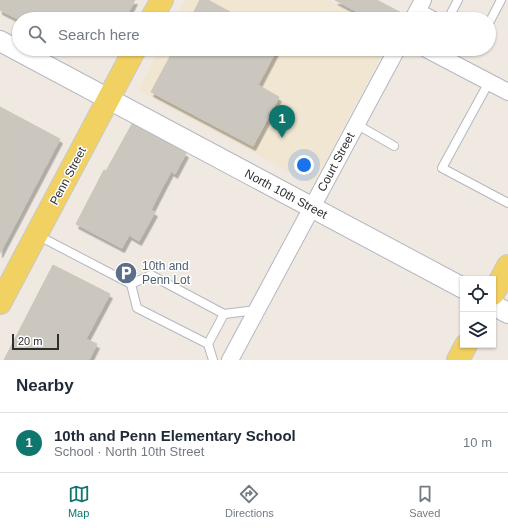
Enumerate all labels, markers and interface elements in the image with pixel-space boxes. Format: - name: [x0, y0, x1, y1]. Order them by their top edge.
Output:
- search box: [12, 12, 496, 56]
- icon: search: [26, 23, 48, 45]
- text: Search here: [58, 26, 140, 43]
- pin: 1: [269, 105, 295, 138]
- street label: Court Street: [315, 130, 358, 194]
- street label: Penn Street: [47, 144, 89, 207]
- your location: [294, 155, 314, 175]
- street label: North 10th Street: [242, 166, 330, 222]
- place label: 10th and Penn Lot: [142, 259, 191, 287]
- parking icon: 10th and Penn Lot: [113, 260, 139, 286]
- map controls: [460, 276, 496, 348]
- button: locate: [460, 276, 496, 312]
- button: layers: [460, 312, 496, 348]
- scale bar: [12, 332, 59, 351]
- text: 20 m: [18, 335, 42, 347]
- text: Nearby: [16, 376, 74, 395]
- text: 10th and Penn Elementary School: [54, 427, 296, 444]
- text: 1: [25, 435, 33, 450]
- text: 10 m: [463, 435, 492, 450]
- text: School · North 10th Street: [54, 444, 204, 459]
- tab: Map: [68, 483, 90, 519]
- tab: Directions: [225, 483, 274, 519]
- tab: Saved: [409, 483, 440, 519]

